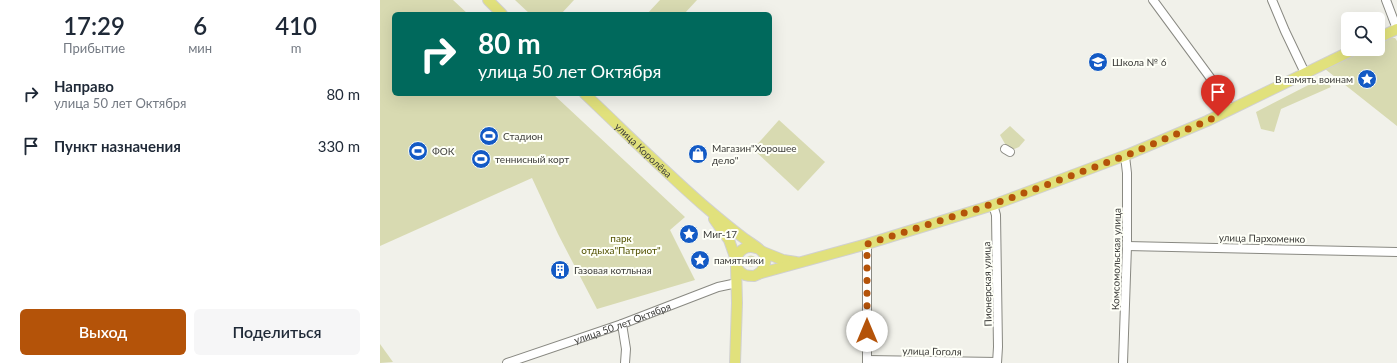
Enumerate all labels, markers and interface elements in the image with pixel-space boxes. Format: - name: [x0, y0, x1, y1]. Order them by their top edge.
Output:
- text: 17:29: [63, 11, 125, 40]
- text: 6: [193, 11, 207, 40]
- text: 410: [275, 11, 317, 40]
- map controls: [1341, 12, 1385, 56]
- button: search: [1341, 12, 1385, 56]
- text: 80 m: [478, 26, 541, 60]
- icon: right: [412, 28, 464, 80]
- text: Прибытие: [63, 40, 125, 56]
- text: мин: [188, 40, 212, 56]
- text: m: [291, 40, 301, 56]
- school or university icon: Школа № 6: [1087, 51, 1109, 73]
- place label: Школа № 6: [1112, 56, 1167, 68]
- text: улица 50 лет Октября: [478, 60, 661, 82]
- place icon: В память воинам: [1356, 68, 1378, 90]
- place label: В память воинам: [1275, 73, 1353, 85]
- pin: [1201, 75, 1235, 116]
- text: Направо: [54, 77, 114, 95]
- icon: arrive: [1207, 81, 1229, 103]
- icon: right: [20, 83, 42, 105]
- text: 80 m: [326, 85, 360, 103]
- text: улица 50 лет Октября: [54, 95, 186, 111]
- street label: улица Королёва: [613, 120, 675, 180]
- sports icon: Стадион: [478, 125, 500, 147]
- place label: Стадион: [503, 130, 543, 142]
- icon: arrive: [20, 135, 42, 157]
- text: Пункт назначения: [54, 137, 181, 155]
- text: 330 m: [318, 137, 360, 155]
- sports icon: ФОК: [407, 140, 429, 162]
- place label: Магазин"Хорошее дело": [712, 142, 797, 166]
- shop icon: Магазин"Хорошее дело": [687, 143, 709, 165]
- place label: ФОК: [432, 145, 455, 157]
- sports icon: теннисный корт: [470, 148, 492, 170]
- place label: теннисный корт: [495, 153, 569, 165]
- street label: Комсомольская улица: [1109, 208, 1123, 310]
- place icon: Миг-17: [678, 223, 700, 245]
- place label: Миг-17: [703, 228, 737, 240]
- street label: улица Пархоменко: [1219, 231, 1306, 245]
- park label: парк отдыха"Патриот": [581, 232, 661, 256]
- street label: Пионерская улица: [980, 241, 994, 327]
- place icon: памятники: [689, 249, 711, 271]
- place label: памятники: [714, 254, 764, 266]
- building icon: Газовая котльная: [549, 259, 571, 281]
- place label: Газовая котльная: [574, 264, 652, 276]
- street label: улица 50 лет Октября: [572, 300, 672, 346]
- button: Выход: [20, 309, 186, 355]
- button: Поделиться: [194, 309, 360, 355]
- position arrow: [846, 310, 888, 352]
- street label: улица Гоголя: [902, 344, 962, 358]

